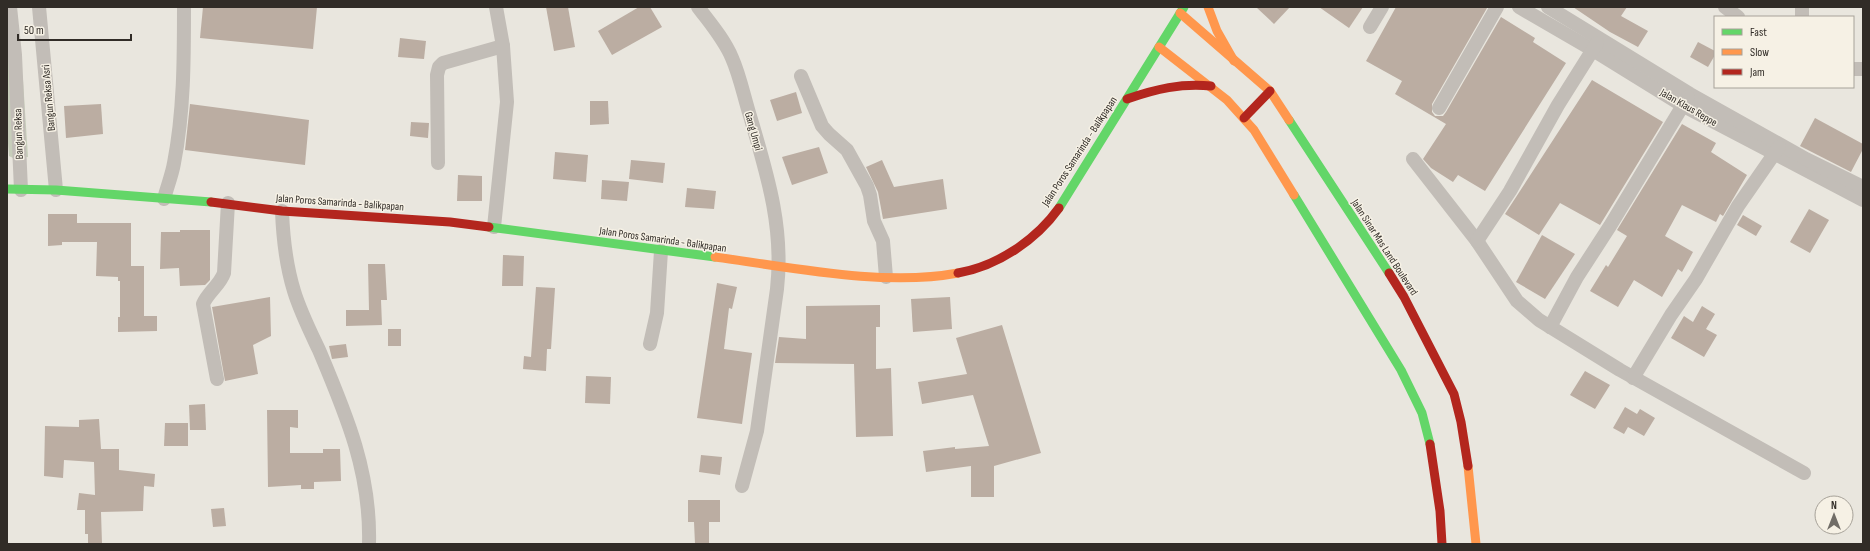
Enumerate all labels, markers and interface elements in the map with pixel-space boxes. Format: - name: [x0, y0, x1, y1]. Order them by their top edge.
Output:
- scale bar: [18, 16, 131, 42]
- legend: [1714, 16, 1854, 88]
- text: 50 m: [24, 23, 44, 38]
- text: Fast: [1750, 25, 1767, 40]
- text: Slow: [1750, 45, 1769, 60]
- street label: Bangun Reksa Asri: [39, 64, 58, 132]
- text: Jam: [1749, 65, 1765, 80]
- street label: Jalan Klaus Reppe: [1657, 85, 1720, 129]
- street label: Jalan Poros Samarinda - Balikpapan: [1039, 94, 1120, 209]
- street label: Bangun Reksa: [11, 108, 26, 160]
- street label: Gang Umpi: [742, 110, 765, 152]
- street label: Jalan Poros Samarinda - Balikpapan: [275, 191, 405, 213]
- street label: Jalan Sinar Mas Land Boulevard: [1348, 196, 1421, 298]
- street label: Jalan Poros Samarinda - Balikpapan: [598, 224, 728, 255]
- north arrow: [1814, 495, 1854, 535]
- text: N: [1831, 499, 1837, 512]

